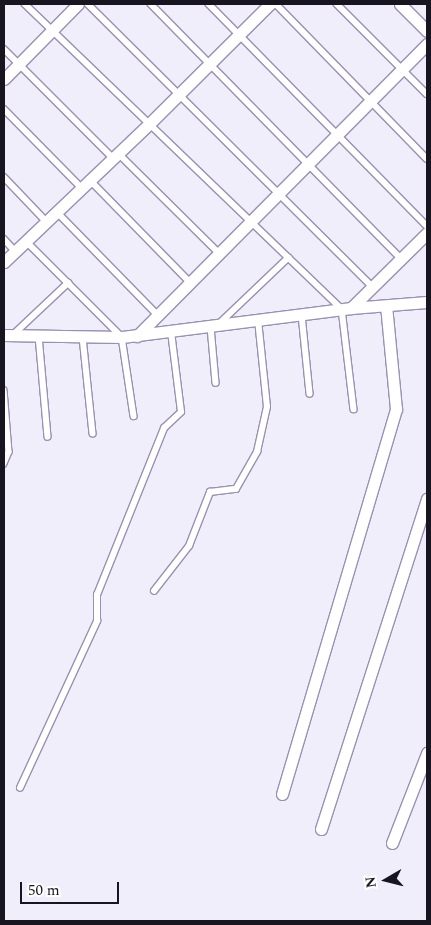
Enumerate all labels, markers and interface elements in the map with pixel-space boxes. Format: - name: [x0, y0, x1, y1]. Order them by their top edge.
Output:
- north arrow: [361, 855, 411, 905]
- scale bar: [22, 872, 121, 904]
- text: N: [359, 875, 382, 889]
- text: 50 m: [28, 879, 60, 902]

